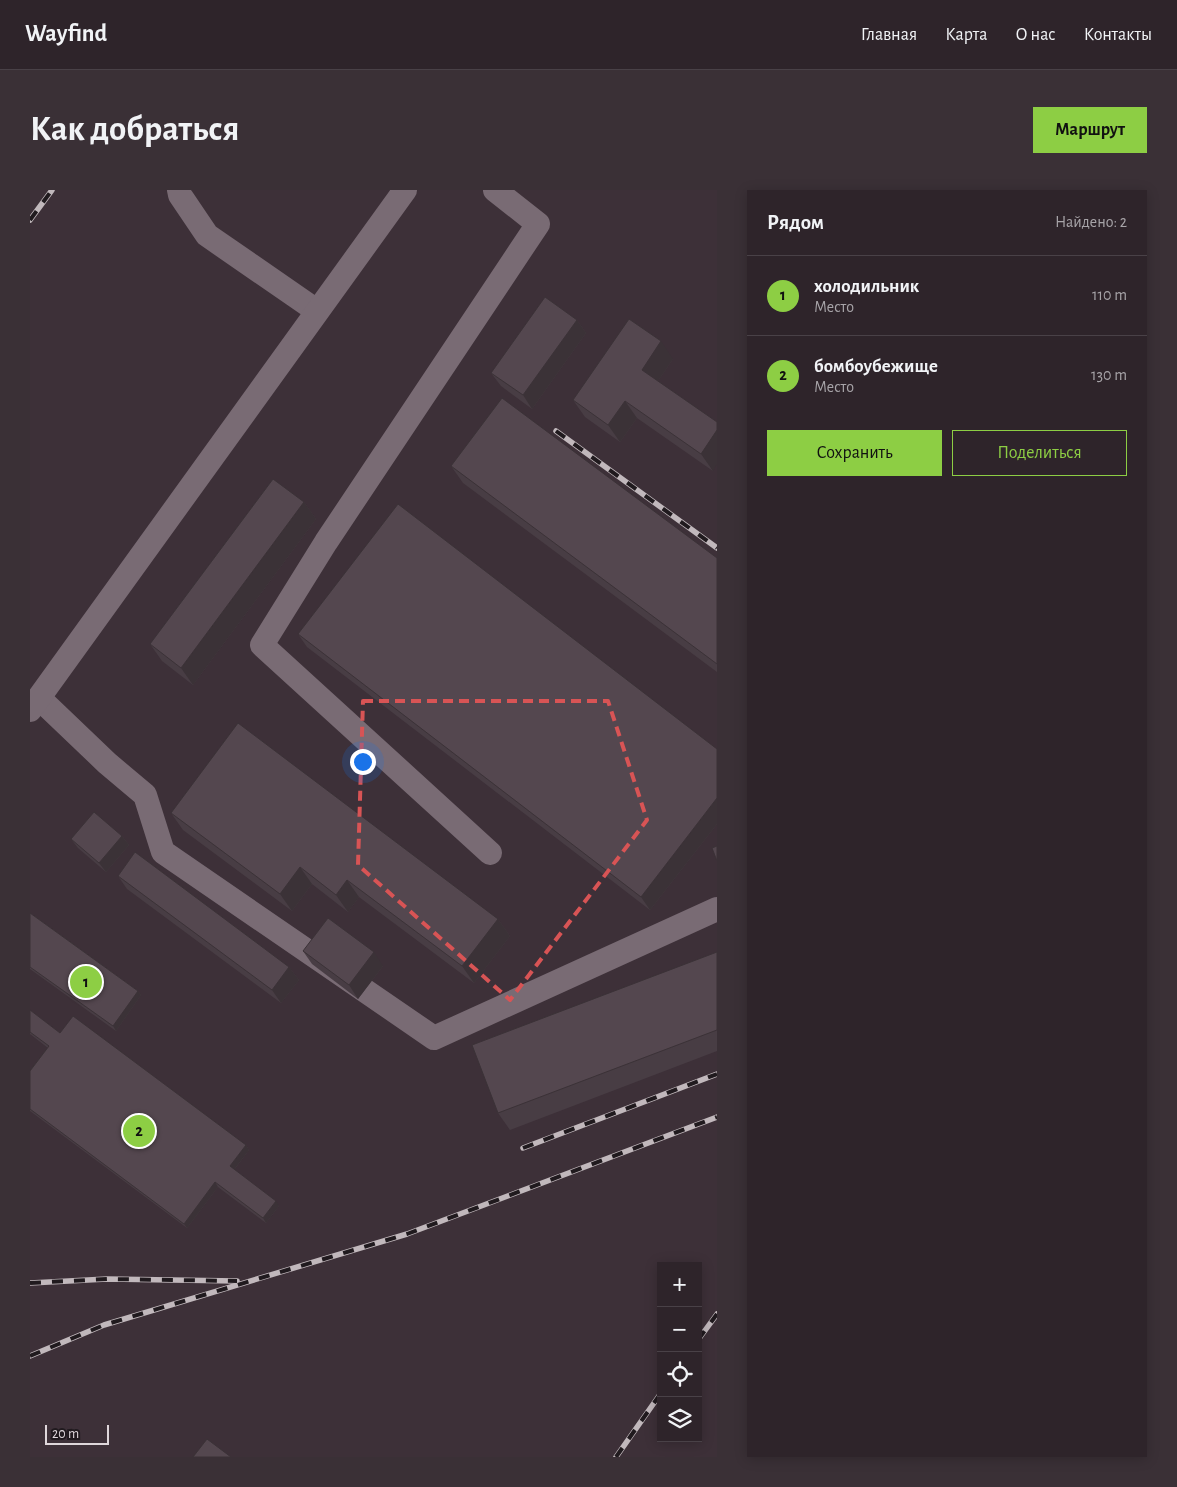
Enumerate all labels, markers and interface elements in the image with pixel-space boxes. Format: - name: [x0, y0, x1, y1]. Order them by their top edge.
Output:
- text: Wayfind: [25, 22, 107, 46]
- text: Главная: [861, 26, 917, 44]
- text: Карта: [945, 26, 987, 44]
- text: О нас: [1015, 26, 1056, 44]
- text: Контакты: [1084, 26, 1152, 44]
- button: Маршрут: [1033, 107, 1147, 153]
- text: Как добраться: [30, 112, 239, 147]
- text: Рядом: [767, 212, 824, 233]
- text: Найдено: 2: [1055, 214, 1127, 230]
- text: холодильник: [814, 277, 919, 296]
- text: 1: [780, 287, 786, 303]
- text: 110 m: [1092, 287, 1127, 303]
- text: Место: [814, 299, 854, 315]
- text: бомбоубежище: [814, 357, 938, 376]
- text: 2: [779, 367, 787, 383]
- text: 130 m: [1091, 367, 1127, 383]
- text: Место: [814, 379, 854, 395]
- button: Сохранить: [767, 430, 942, 476]
- button: Поделиться: [952, 430, 1127, 476]
- your location: [350, 749, 376, 775]
- pin: 1: [70, 963, 102, 1001]
- pin: 2: [123, 1112, 155, 1150]
- map controls: [657, 1262, 702, 1442]
- button: +: [657, 1262, 702, 1307]
- button: −: [657, 1307, 702, 1352]
- button: locate: [657, 1352, 702, 1397]
- button: layers: [657, 1397, 702, 1442]
- scale bar: [45, 1422, 109, 1445]
- text: 20 m: [52, 1427, 79, 1441]

